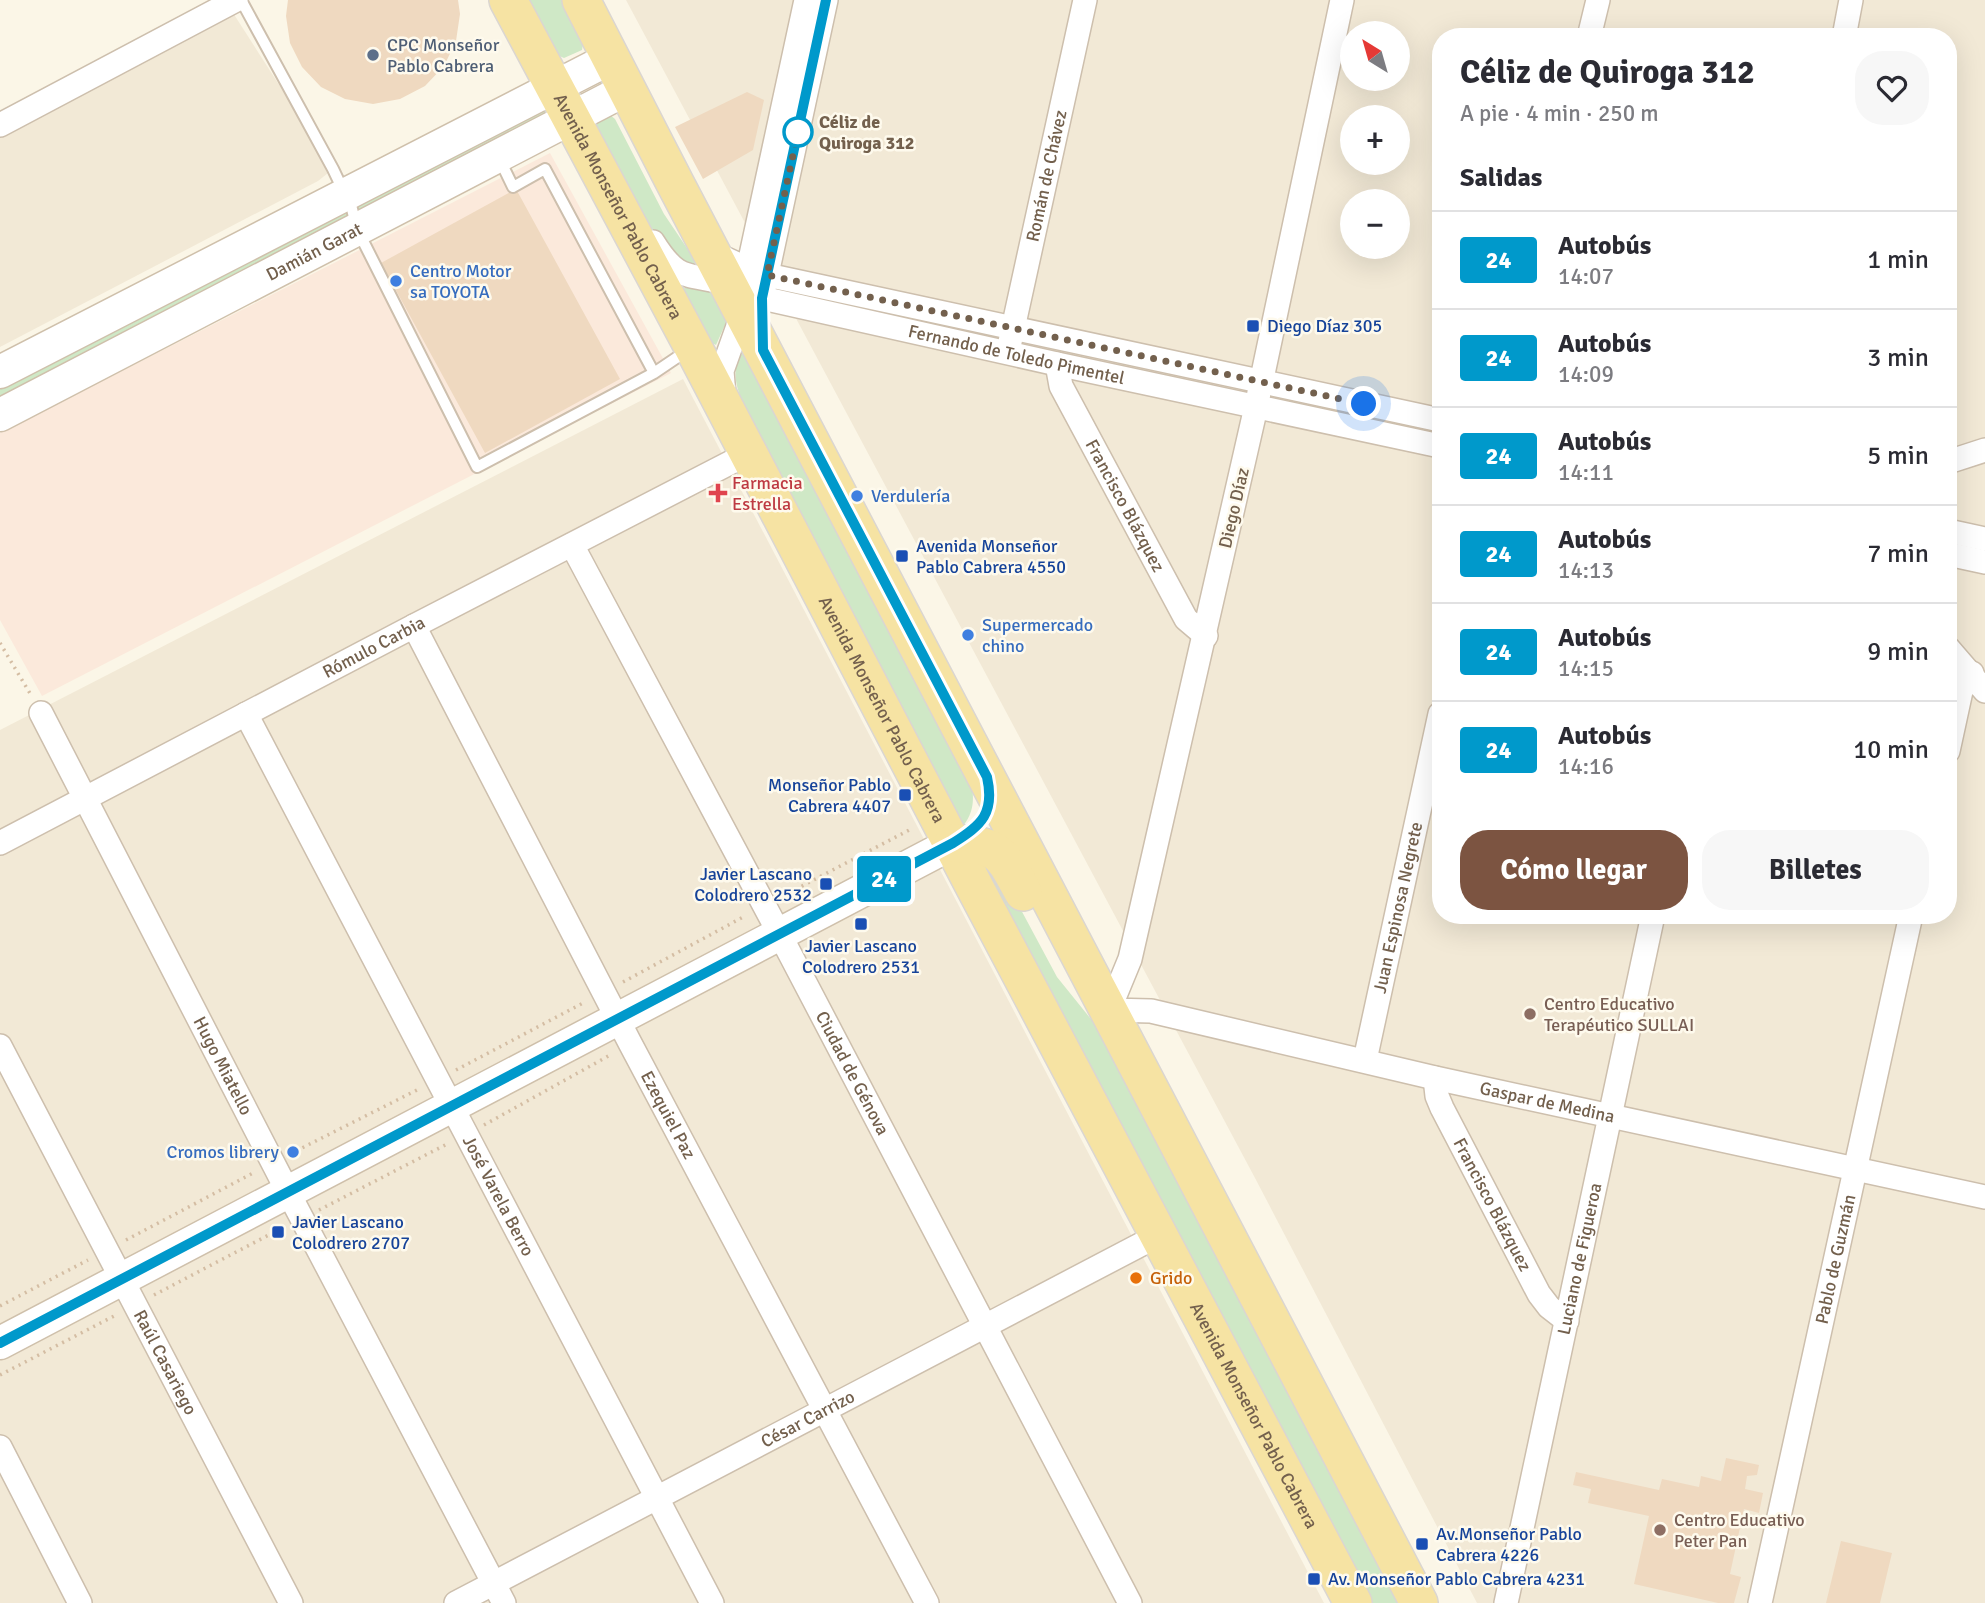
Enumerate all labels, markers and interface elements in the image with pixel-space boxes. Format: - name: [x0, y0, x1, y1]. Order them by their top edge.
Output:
- north arrow: [1340, 21, 1410, 91]
- map controls: [1340, 21, 1410, 259]
- place label: CPC Monseñor Pablo Cabrera: [387, 34, 500, 77]
- marker: CPC Monseñor Pablo Cabrera: [365, 47, 381, 63]
- button: heart: [1855, 51, 1929, 125]
- text: Céliz de Quiroga 312: [1460, 52, 1755, 93]
- street label: Avenida Monseñor Pablo Cabrera: [549, 90, 687, 323]
- text: A pie · 4 min · 250 m: [1460, 99, 1659, 128]
- button: +: [1340, 105, 1410, 175]
- street label: Román de Chávez: [1021, 108, 1072, 244]
- place label: Céliz de Quiroga 312: [819, 111, 915, 154]
- marker: Céliz de Quiroga 312: [783, 117, 813, 147]
- text: Salidas: [1460, 162, 1542, 194]
- button: −: [1340, 189, 1410, 259]
- street label: Damián Garat: [262, 218, 366, 286]
- text: Autobús: [1558, 230, 1651, 262]
- text: 1 min: [1867, 244, 1929, 276]
- text: 24: [1486, 245, 1511, 275]
- place label: Centro Motor sa TOYOTA: [410, 260, 512, 303]
- text: 14:07: [1558, 262, 1614, 291]
- marker: Centro Motor sa TOYOTA: [388, 273, 404, 289]
- place label: Diego Díaz 305: [1267, 315, 1382, 337]
- marker: Diego Díaz 305: [1245, 318, 1261, 334]
- street label: Fernando de Toledo Pimentel: [906, 320, 1127, 389]
- text: Autobús: [1558, 328, 1651, 360]
- text: 3 min: [1867, 342, 1929, 374]
- text: 24: [1486, 343, 1511, 373]
- text: 14:09: [1558, 360, 1614, 389]
- your location: [1346, 386, 1381, 421]
- text: Autobús: [1558, 426, 1651, 458]
- street label: Francisco Blázquez: [1081, 435, 1170, 576]
- text: 5 min: [1867, 440, 1929, 472]
- text: 24: [1486, 441, 1511, 471]
- text: 14:11: [1558, 458, 1614, 487]
- street label: Diego Díaz: [1214, 466, 1254, 550]
- place label: Farmacia Estrella: [732, 472, 803, 515]
- marker: Farmacia Estrella: [710, 485, 726, 501]
- place label: Verdulería: [871, 485, 950, 507]
- marker: Verdulería: [849, 488, 865, 504]
- text: Autobús: [1558, 524, 1651, 556]
- place label: Avenida Monseñor Pablo Cabrera 4550: [916, 535, 1066, 578]
- text: 7 min: [1867, 538, 1929, 570]
- text: 24: [1486, 539, 1511, 569]
- marker: Avenida Monseñor Pablo Cabrera 4550: [894, 548, 910, 564]
- text: 14:13: [1558, 556, 1614, 585]
- street label: Avenida Monseñor Pablo Cabrera: [814, 592, 950, 827]
- street label: Rómulo Carbia: [319, 611, 429, 683]
- place label: Supermercado chino: [982, 614, 1093, 657]
- text: Autobús: [1558, 622, 1651, 654]
- marker: Supermercado chino: [960, 627, 976, 643]
- text: 9 min: [1867, 636, 1929, 668]
- text: 24: [1486, 637, 1511, 667]
- text: 14:15: [1558, 654, 1614, 683]
- text: Autobús: [1558, 720, 1651, 752]
- text: 10 min: [1853, 734, 1929, 766]
- text: 24: [1486, 735, 1511, 765]
- text: 14:16: [1558, 752, 1614, 781]
- place label: Monseñor Pablo Cabrera 4407: [768, 774, 891, 817]
- marker: Monseñor Pablo Cabrera 4407: [897, 787, 913, 803]
- street label: Juan Espinosa Negrete: [1369, 820, 1427, 995]
- button: Cómo llegar: [1460, 830, 1688, 910]
- button: Billetes: [1702, 830, 1929, 910]
- line badge: 24: [852, 856, 916, 902]
- place label: Javier Lascano Colodrero 2532: [694, 863, 812, 906]
- text: 24: [871, 864, 897, 894]
- marker: Javier Lascano Colodrero 2532: [818, 876, 834, 892]
- marker: Javier Lascano Colodrero 2531: [853, 916, 869, 932]
- place label: Javier Lascano Colodrero 2531: [802, 935, 920, 978]
- place label: Centro Educativo Terapéutico SULLAI: [1544, 993, 1694, 1036]
- marker: Centro Educativo Terapéutico SULLAI: [1522, 1006, 1538, 1022]
- street label: Ciudad de Génova: [811, 1007, 894, 1139]
- street label: Hugo Miatello: [188, 1013, 257, 1119]
- street label: Ezequiel Paz: [636, 1067, 700, 1163]
- street label: Gaspar de Medina: [1478, 1077, 1617, 1128]
- street label: José Varela Berro: [458, 1132, 539, 1260]
- street label: Francisco Blázquez: [1449, 1134, 1536, 1275]
- place label: Cromos librery: [167, 1141, 280, 1163]
- marker: Cromos librery: [285, 1144, 301, 1160]
- street label: Luciano de Figueroa: [1553, 1181, 1606, 1337]
- street label: Pablo de Guzmán: [1811, 1192, 1860, 1326]
- place label: Javier Lascano Colodrero 2707: [292, 1211, 410, 1254]
- marker: Javier Lascano Colodrero 2707: [270, 1224, 286, 1240]
- place label: Grido: [1150, 1267, 1192, 1289]
- marker: Grido: [1128, 1270, 1144, 1286]
- street label: Avenida Monseñor Pablo Cabrera: [1185, 1299, 1323, 1532]
- street label: Raúl Casariego: [129, 1306, 202, 1419]
- street label: César Carrizo: [757, 1385, 858, 1452]
- place label: Centro Educativo Peter Pan: [1674, 1509, 1805, 1552]
- marker: Centro Educativo Peter Pan: [1652, 1522, 1668, 1538]
- place label: Av.Monseñor Pablo Cabrera 4226: [1436, 1523, 1582, 1566]
- marker: Av.Monseñor Pablo Cabrera 4226: [1414, 1536, 1430, 1552]
- place label: Av. Monseñor Pablo Cabrera 4231: [1328, 1568, 1585, 1590]
- marker: Av. Monseñor Pablo Cabrera 4231: [1306, 1571, 1322, 1587]

